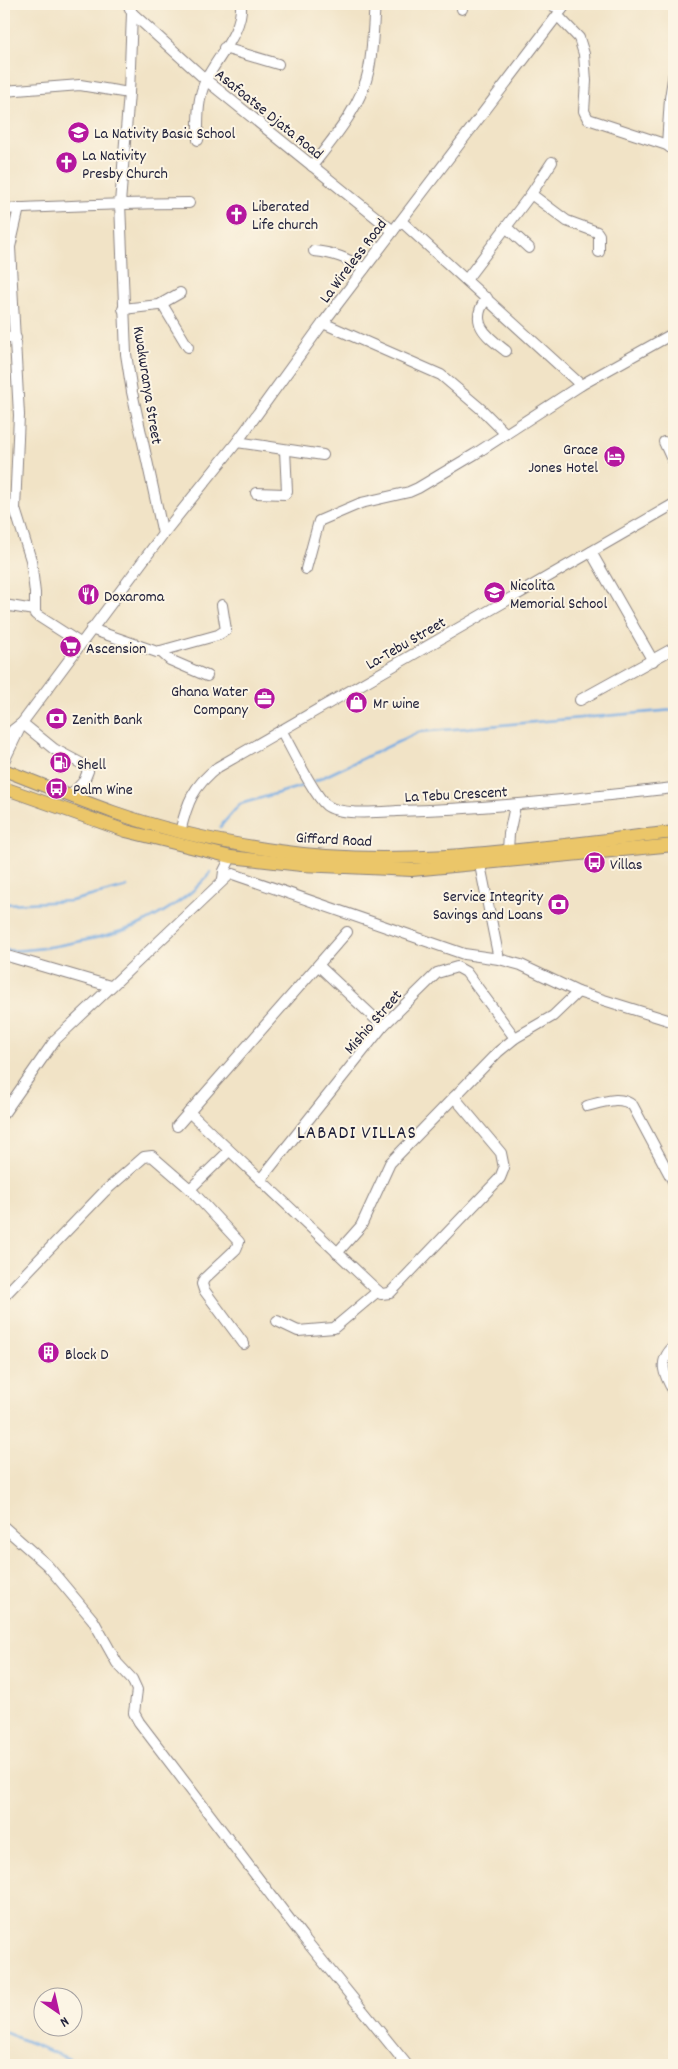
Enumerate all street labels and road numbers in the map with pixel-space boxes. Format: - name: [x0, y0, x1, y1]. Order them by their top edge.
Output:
- street label: Asafoatse Djata Road: [209, 64, 328, 166]
- street label: La Wireless Road: [315, 214, 393, 309]
- street label: Kwakwranya Street: [126, 325, 167, 446]
- street label: La-Tebu Street: [362, 612, 451, 676]
- street label: La Tebu Crescent: [404, 781, 508, 810]
- street label: Giffard Road: [295, 827, 373, 854]
- street label: Mishio Street: [339, 985, 409, 1060]

